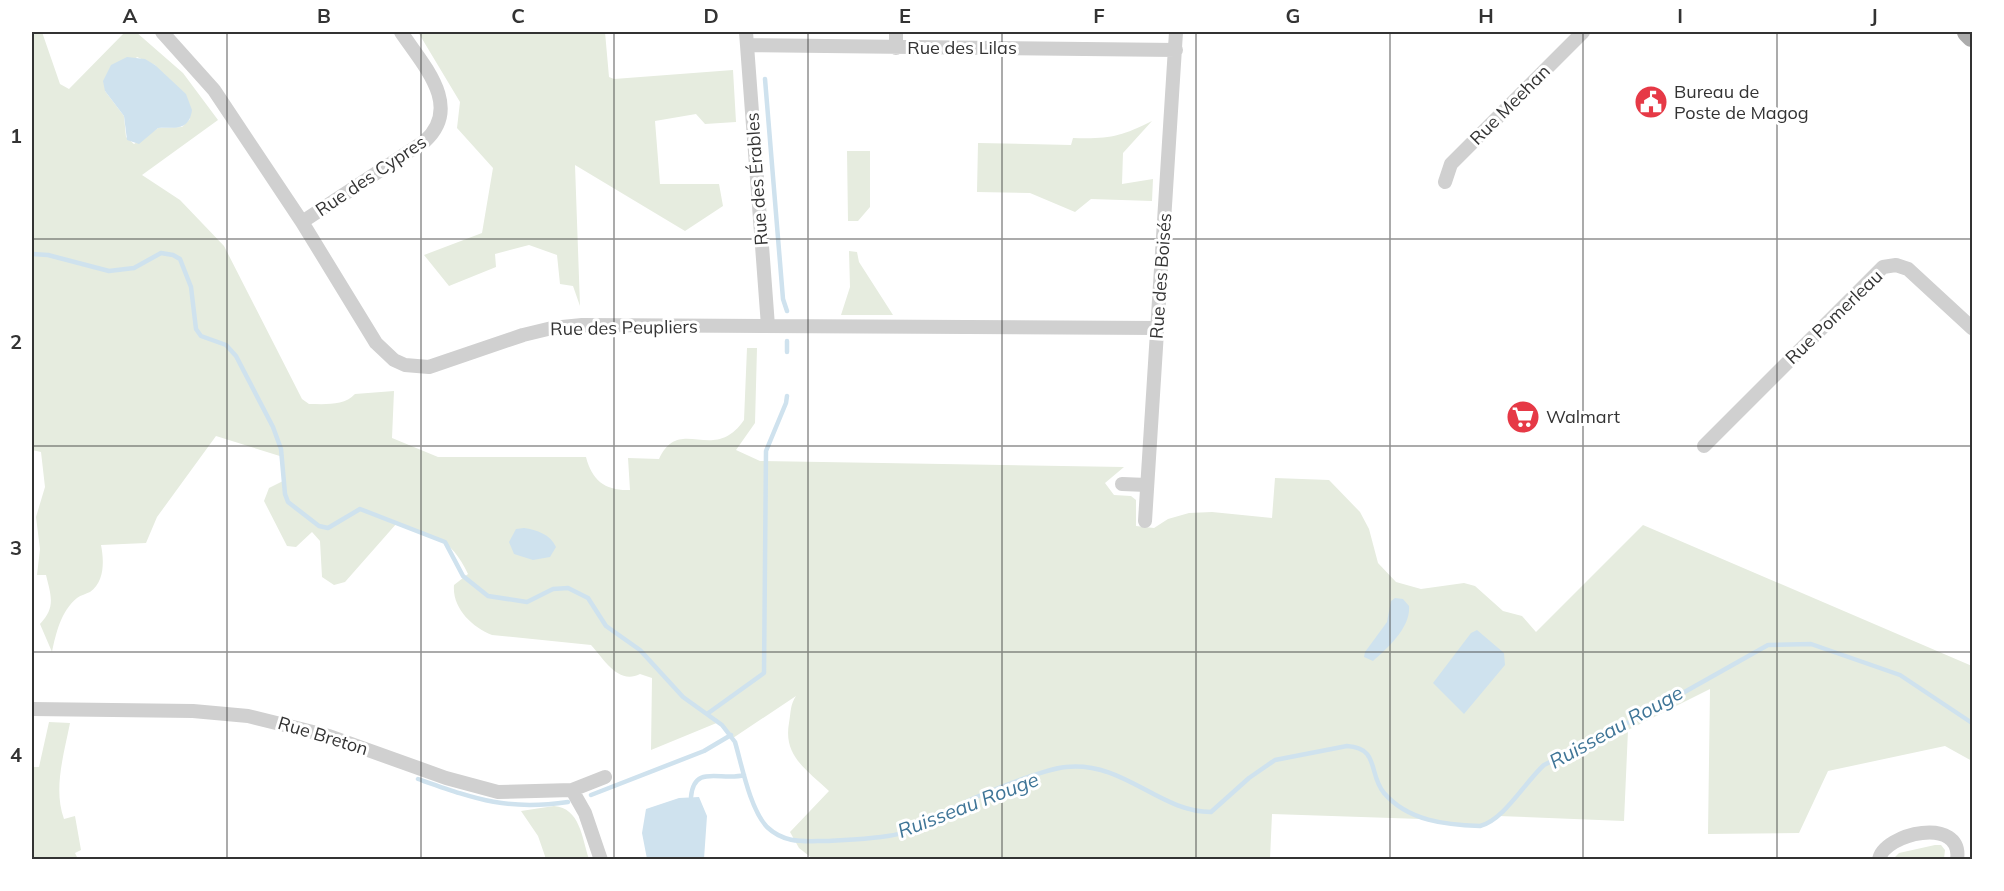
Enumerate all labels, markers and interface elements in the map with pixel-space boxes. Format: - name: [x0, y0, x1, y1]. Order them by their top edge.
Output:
- text: A: [123, 3, 138, 28]
- text: B: [317, 3, 331, 28]
- text: C: [511, 3, 525, 28]
- text: D: [703, 3, 719, 28]
- text: E: [899, 3, 911, 28]
- text: F: [1093, 3, 1105, 28]
- text: G: [1286, 3, 1300, 28]
- text: H: [1478, 3, 1494, 28]
- text: I: [1677, 3, 1683, 28]
- text: J: [1870, 3, 1878, 28]
- street label: Rue des Lilas: [907, 36, 1017, 59]
- street label: Rue Meehan: [1465, 60, 1555, 150]
- place label: Bureau de Poste de Magog: [1674, 80, 1809, 124]
- public building icon: Bureau de Poste de Magog: [1633, 84, 1669, 120]
- street label: Rue des Érables: [740, 112, 773, 246]
- text: 1: [10, 123, 22, 148]
- street label: Rue des Cypres: [311, 130, 431, 221]
- street label: Rue des Boisés: [1145, 212, 1176, 340]
- street label: Rue Pomerleau: [1780, 264, 1887, 369]
- street label: Rue des Peupliers: [550, 315, 698, 340]
- text: 2: [10, 329, 22, 354]
- supermarket icon: Walmart: [1505, 399, 1541, 435]
- place label: Walmart: [1546, 405, 1620, 428]
- text: 3: [10, 535, 22, 560]
- water label: Ruisseau Rouge: [1544, 679, 1687, 774]
- street label: Rue Breton: [275, 711, 371, 760]
- text: 4: [10, 742, 22, 767]
- water label: Ruisseau Rouge: [894, 766, 1042, 843]

